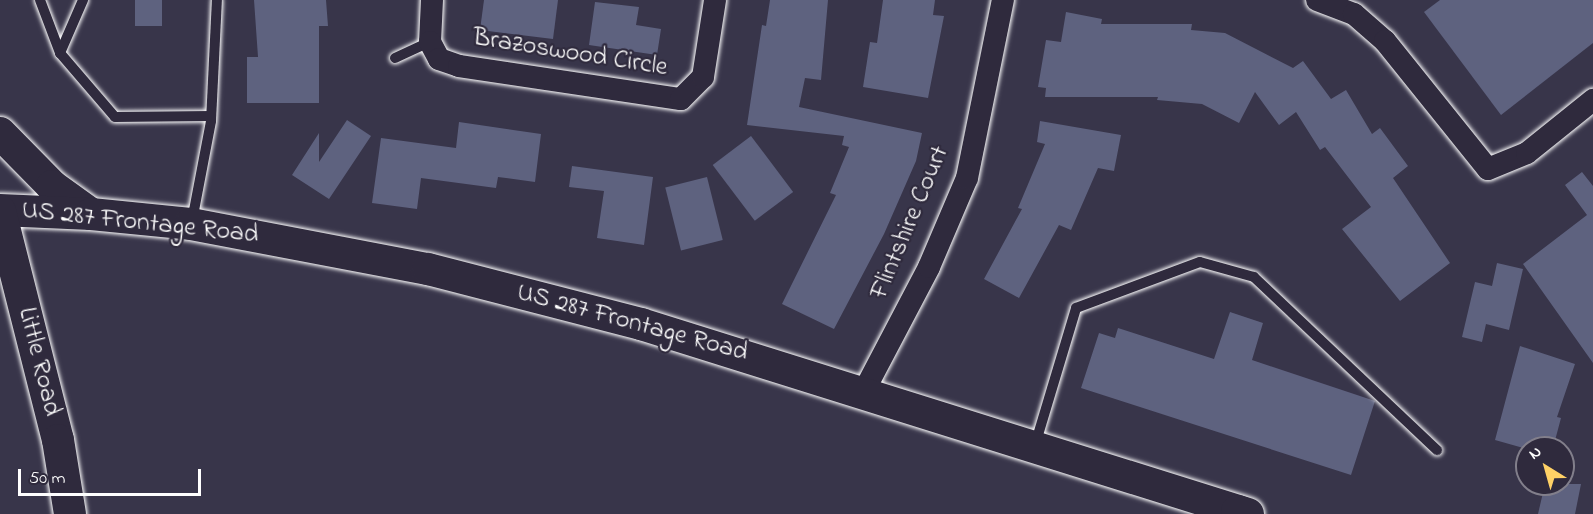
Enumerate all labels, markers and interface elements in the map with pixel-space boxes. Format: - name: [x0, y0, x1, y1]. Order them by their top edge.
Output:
- street label: Brazoswood Circle: [470, 23, 670, 85]
- street label: Flintshire Court: [865, 142, 957, 304]
- street label: US 287 Frontage Road: [20, 196, 260, 252]
- street label: US 287 Frontage Road: [513, 278, 751, 370]
- street label: Little Road: [9, 304, 67, 420]
- north arrow: [1515, 436, 1575, 496]
- text: N: [1524, 440, 1547, 466]
- scale bar: [21, 457, 204, 495]
- text: 50 m: [29, 466, 66, 492]

